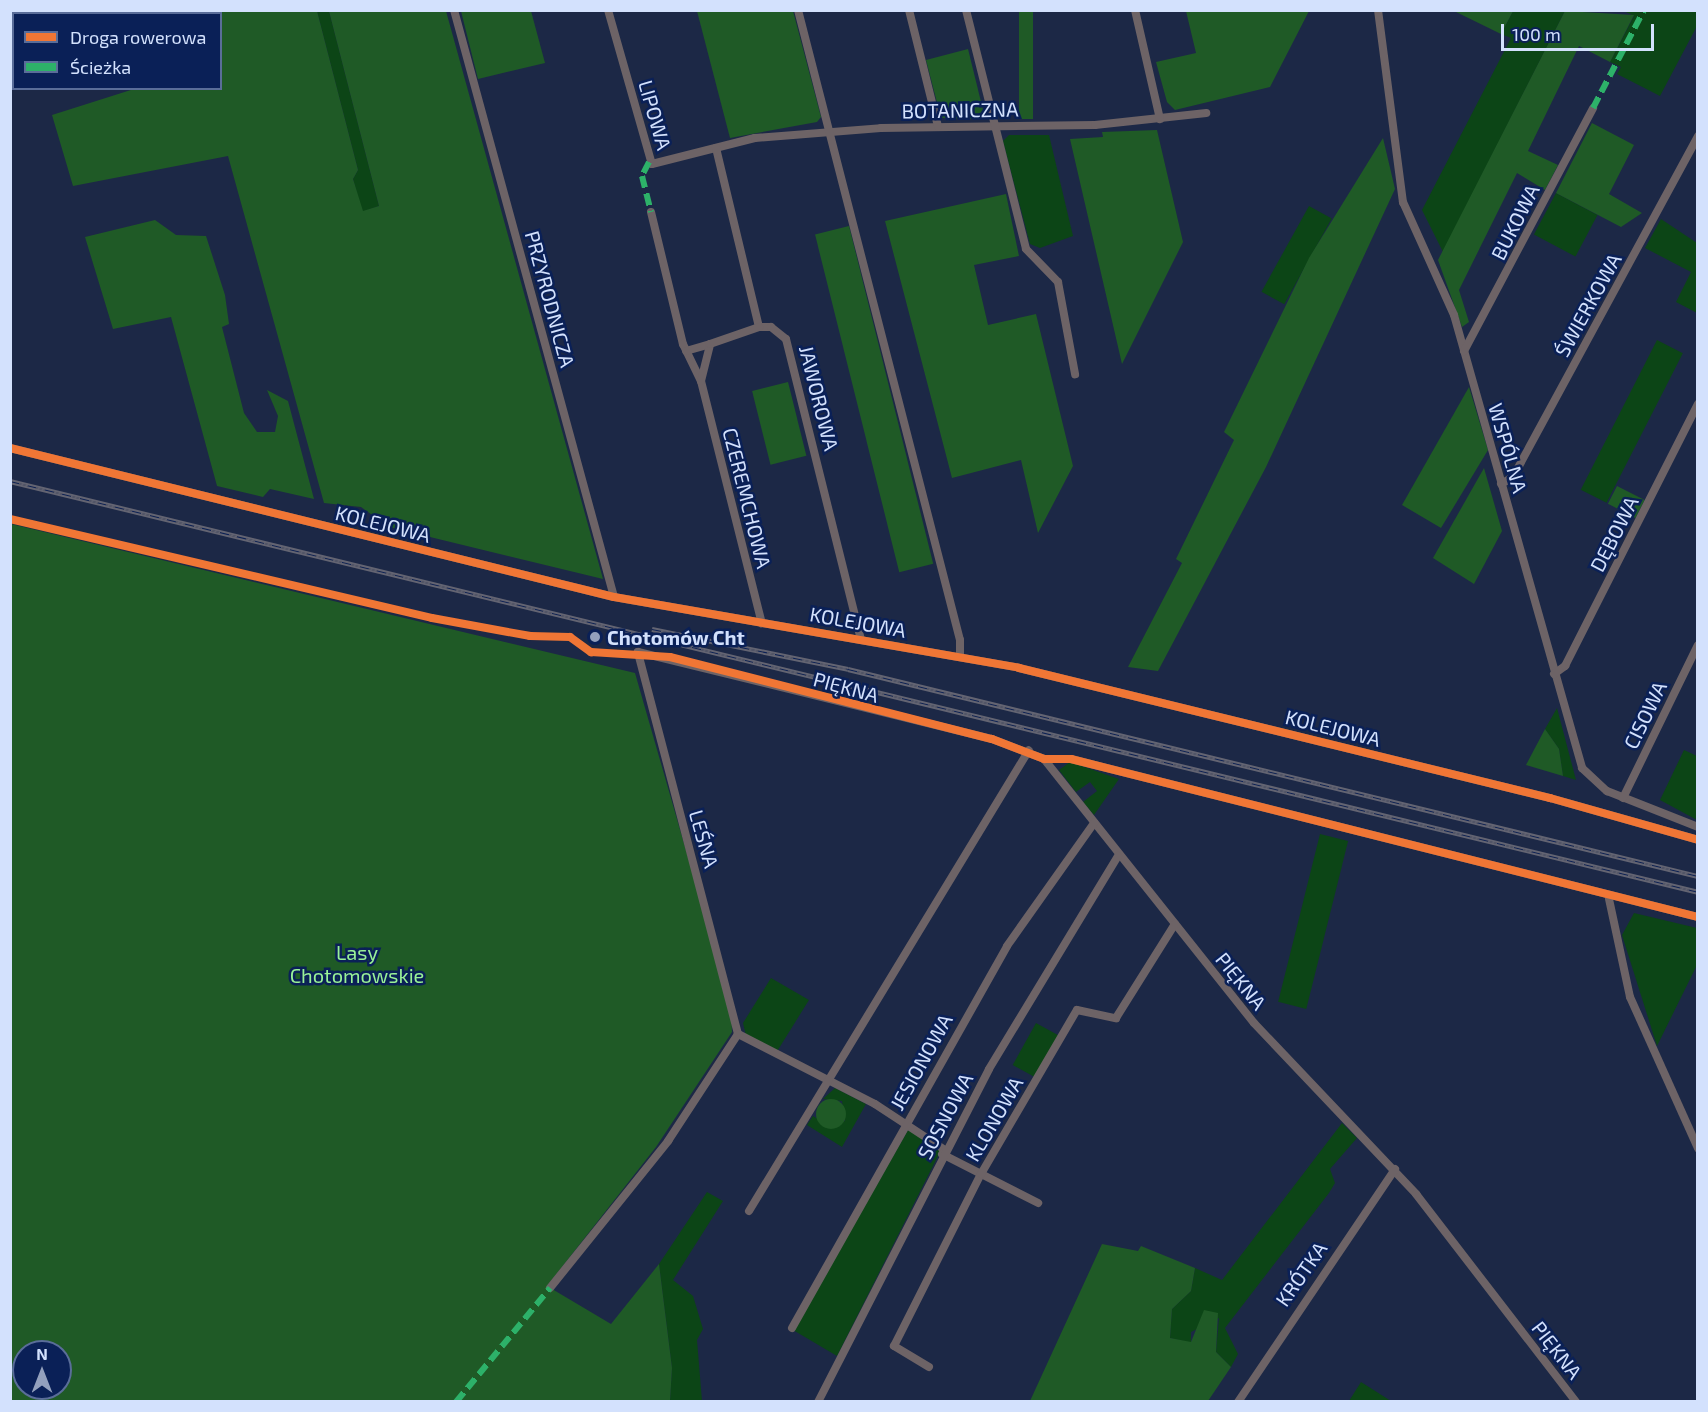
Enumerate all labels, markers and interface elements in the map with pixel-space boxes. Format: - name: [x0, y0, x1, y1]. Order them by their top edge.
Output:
- legend: [12, 12, 222, 90]
- scale bar: [1504, 12, 1657, 50]
- text: 100 m: [1512, 23, 1561, 45]
- text: Droga rowerowa: [70, 26, 206, 48]
- text: Ścieżka: [70, 56, 131, 78]
- street label: LIPOWA: [634, 77, 676, 153]
- street label: BOTANICZNA: [901, 97, 1019, 123]
- street label: BUKOWA: [1486, 180, 1544, 264]
- street label: PRZYRODNICZA: [520, 228, 580, 370]
- street label: ŚWIERKOWA: [1550, 249, 1626, 361]
- street label: JAWOROWA: [794, 343, 844, 453]
- street label: WSPÓLNA: [1484, 400, 1532, 496]
- street label: CZEREMCHOWA: [718, 425, 776, 571]
- street label: DĘBOWA: [1585, 492, 1643, 576]
- street label: KOLEJOWA: [333, 501, 433, 547]
- street label: KOLEJOWA: [808, 602, 908, 642]
- place label: Chotomów Cht: [607, 625, 745, 649]
- marker: Chotomów Cht: [588, 630, 602, 644]
- street label: PIĘKNA: [811, 667, 881, 707]
- street label: CISOWA: [1618, 677, 1672, 753]
- street label: KOLEJOWA: [1283, 705, 1383, 751]
- street label: LEŚNA: [684, 807, 724, 871]
- park label: Lasy Chotomowskie: [290, 940, 424, 987]
- street label: PIĘKNA: [1211, 948, 1271, 1014]
- street label: JESIONOWA: [885, 1010, 957, 1114]
- street label: SOSNOWA: [912, 1069, 978, 1163]
- street label: KLONOWA: [960, 1072, 1028, 1166]
- street label: KRÓTKA: [1270, 1237, 1332, 1311]
- street label: PIĘKNA: [1527, 1316, 1587, 1384]
- north arrow: [12, 1340, 72, 1400]
- text: N: [36, 1344, 48, 1363]

